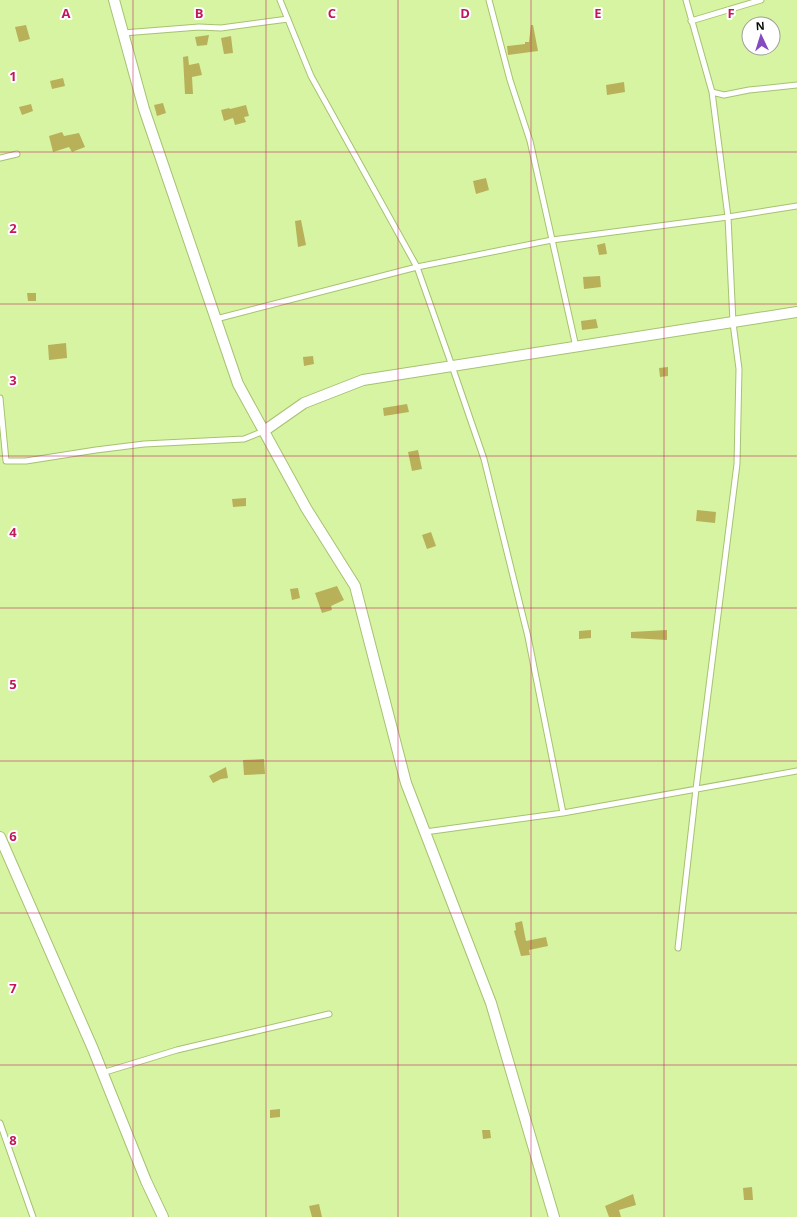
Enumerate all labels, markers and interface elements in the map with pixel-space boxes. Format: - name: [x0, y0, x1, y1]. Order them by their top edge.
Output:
- text: A: [62, 4, 71, 22]
- text: B: [195, 4, 204, 22]
- text: C: [328, 4, 336, 22]
- text: D: [460, 4, 470, 22]
- text: E: [594, 4, 602, 22]
- text: F: [727, 4, 735, 22]
- north arrow: [741, 16, 781, 56]
- text: N: [755, 18, 765, 33]
- text: 1: [9, 67, 17, 85]
- text: 2: [9, 219, 17, 237]
- text: 3: [9, 371, 17, 389]
- text: 4: [9, 523, 17, 541]
- text: 5: [9, 675, 17, 693]
- text: 6: [9, 827, 17, 845]
- text: 7: [9, 979, 17, 997]
- text: 8: [9, 1131, 17, 1149]

